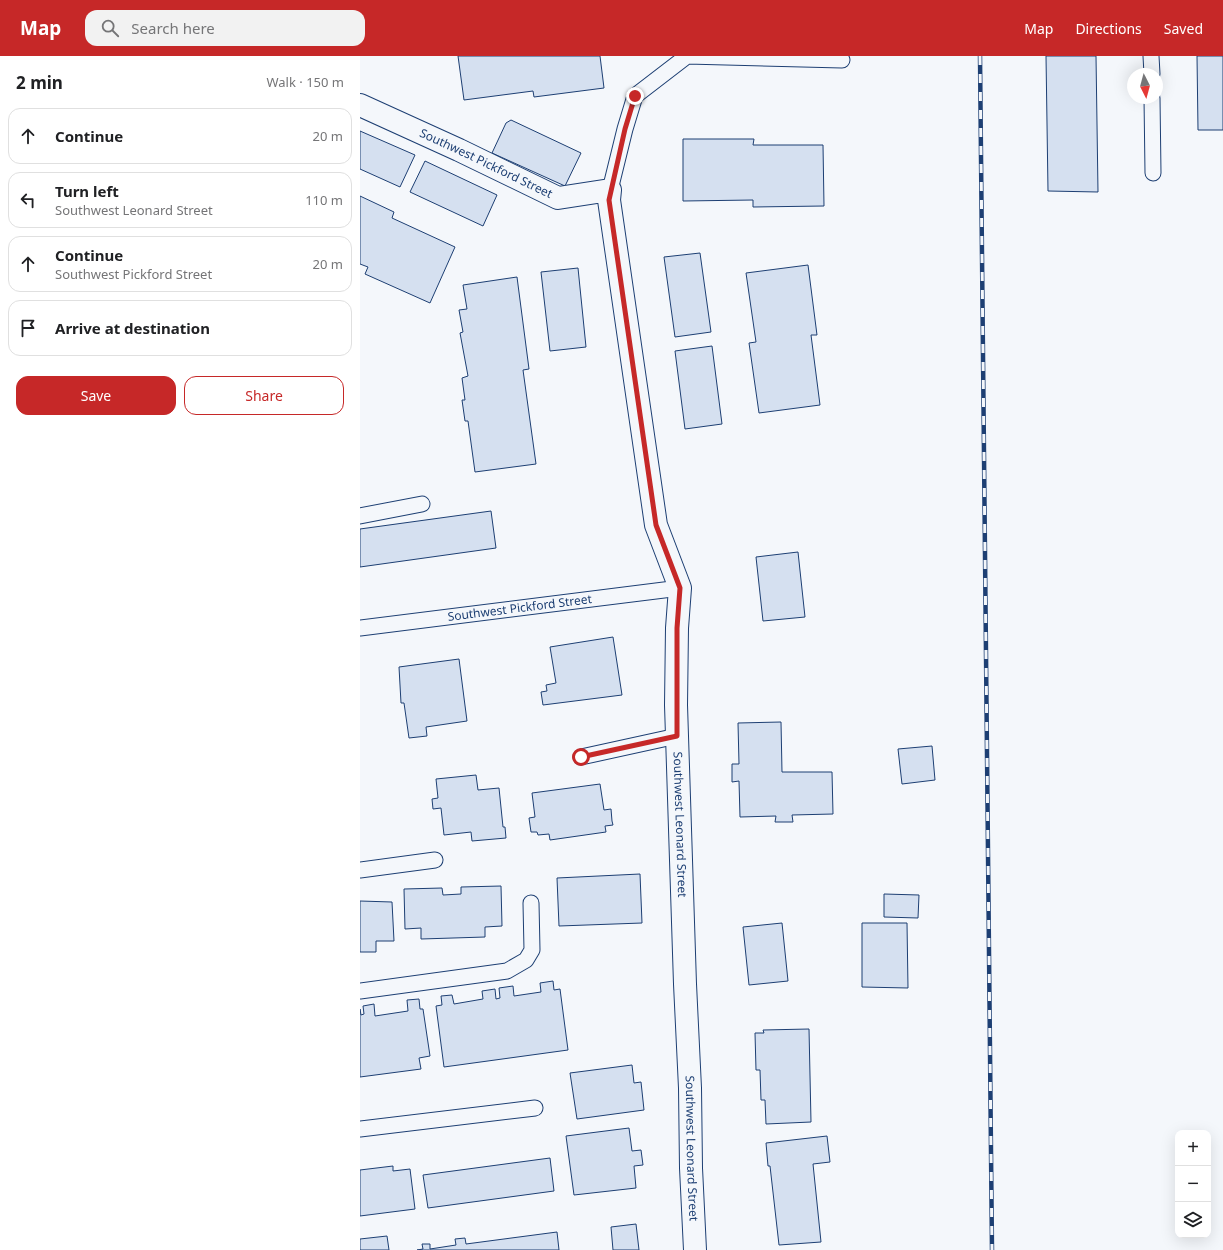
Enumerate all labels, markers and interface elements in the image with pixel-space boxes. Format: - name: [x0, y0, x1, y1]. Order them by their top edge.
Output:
- search box: [85, 10, 365, 46]
- text: Map: [20, 15, 61, 41]
- icon: search: [99, 17, 121, 39]
- text: Search here: [131, 18, 215, 38]
- text: Map: [1024, 19, 1053, 38]
- text: Directions: [1075, 19, 1142, 38]
- text: Saved: [1164, 19, 1203, 38]
- north arrow: [1127, 68, 1163, 104]
- text: 2 min: [16, 71, 63, 94]
- text: Walk · 150 m: [266, 73, 344, 91]
- route end: [626, 87, 644, 105]
- street label: Southwest Pickford Street: [417, 124, 556, 202]
- icon: ahead: [17, 125, 39, 147]
- text: Continue: [55, 126, 123, 146]
- text: 20 m: [313, 127, 343, 145]
- text: Turn left: [55, 181, 119, 201]
- icon: left: [17, 189, 39, 211]
- text: 110 m: [305, 191, 343, 209]
- text: Southwest Leonard Street: [55, 201, 213, 219]
- text: Continue: [55, 245, 123, 265]
- icon: ahead: [17, 253, 39, 275]
- text: 20 m: [313, 255, 343, 273]
- text: Southwest Pickford Street: [55, 265, 212, 283]
- icon: arrive: [17, 317, 39, 339]
- text: Arrive at destination: [55, 318, 210, 338]
- button: Save: [16, 376, 176, 415]
- button: Share: [184, 376, 344, 415]
- street label: Southwest Pickford Street: [447, 590, 593, 625]
- route start: [572, 748, 590, 766]
- street label: Southwest Leonard Street: [670, 751, 691, 898]
- street label: Southwest Leonard Street: [681, 1075, 703, 1222]
- map controls: [1175, 1130, 1211, 1238]
- button: +: [1175, 1130, 1211, 1166]
- button: −: [1175, 1166, 1211, 1202]
- button: layers: [1175, 1202, 1211, 1238]

